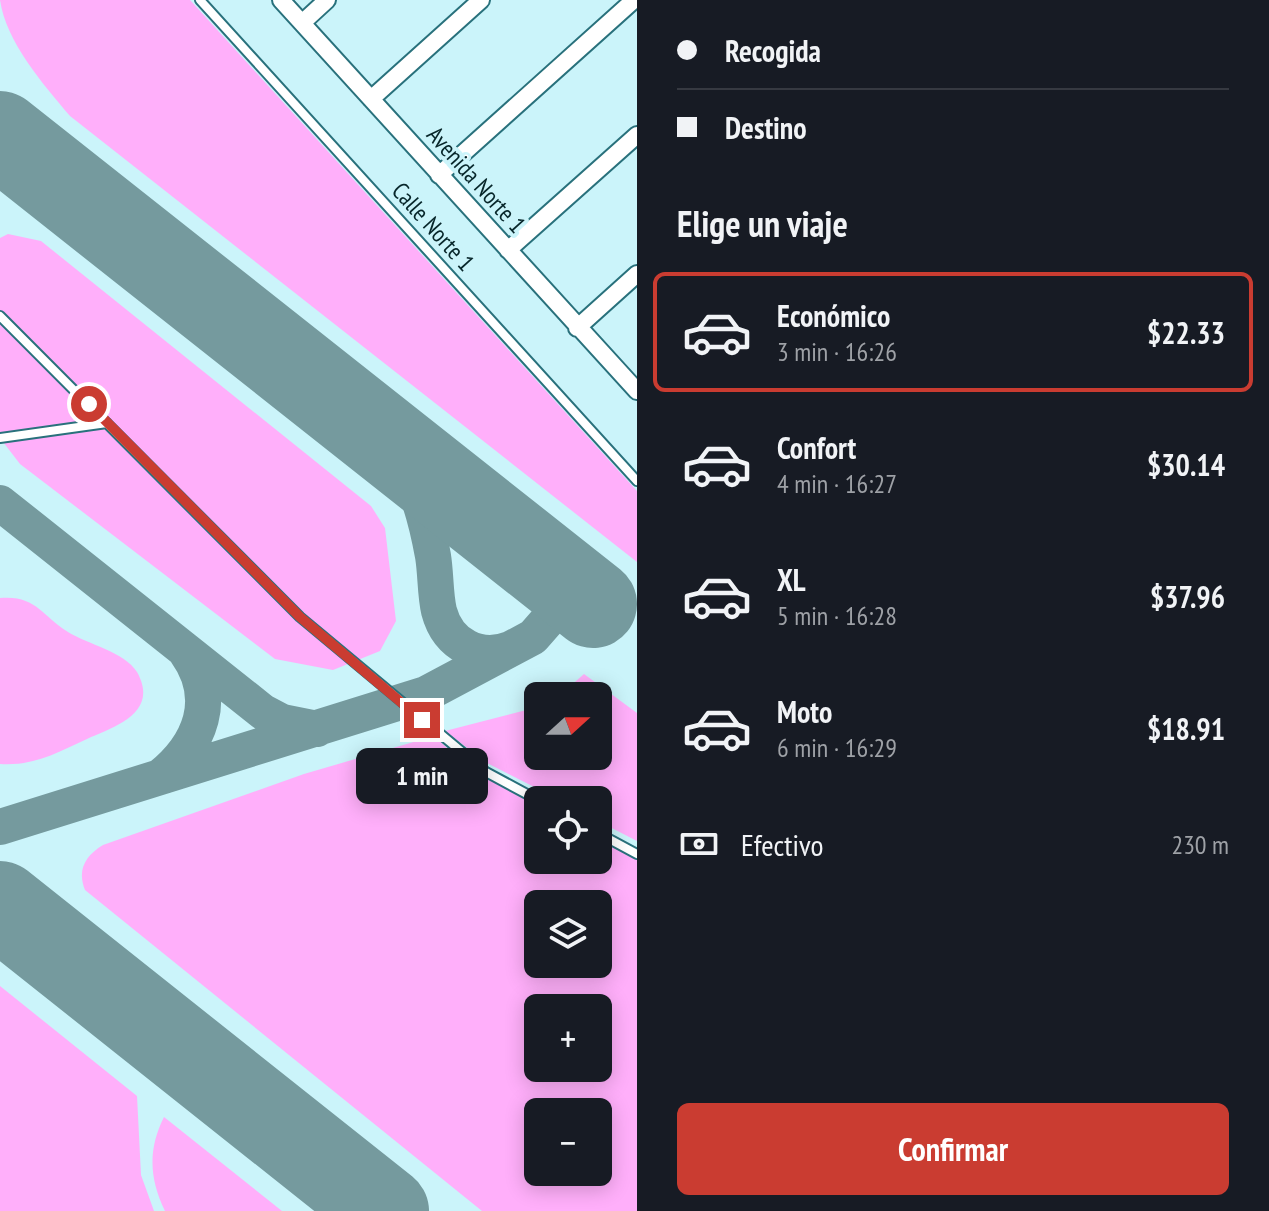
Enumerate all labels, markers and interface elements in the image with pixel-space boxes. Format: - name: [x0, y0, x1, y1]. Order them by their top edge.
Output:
- text: Recogida: [725, 31, 821, 70]
- text: Destino: [725, 108, 807, 147]
- street label: Avenida Norte 1: [420, 120, 532, 240]
- street label: Calle Norte 1: [385, 176, 481, 278]
- text: Elige un viaje: [677, 200, 848, 247]
- icon: car: [681, 296, 753, 368]
- text: Económico: [777, 296, 890, 335]
- text: $22.33: [1147, 313, 1225, 352]
- text: 3 min · 16:26: [777, 335, 897, 368]
- route start: [71, 386, 107, 422]
- icon: car: [681, 428, 753, 500]
- text: Confort: [777, 428, 856, 467]
- text: $30.14: [1147, 445, 1225, 484]
- text: 4 min · 16:27: [777, 467, 897, 500]
- icon: car: [681, 560, 753, 632]
- text: XL: [777, 560, 806, 599]
- text: $37.96: [1150, 577, 1225, 616]
- text: 5 min · 16:28: [777, 599, 897, 632]
- north arrow: [524, 682, 612, 770]
- map controls: [524, 682, 612, 1186]
- icon: car: [681, 692, 753, 764]
- text: Moto: [777, 692, 832, 731]
- route end: [404, 702, 440, 738]
- text: $18.91: [1147, 709, 1225, 748]
- text: 6 min · 16:29: [777, 731, 897, 764]
- callout: 1 min: [356, 748, 488, 804]
- text: 1 min: [396, 759, 448, 792]
- button: locate: [524, 786, 612, 874]
- icon: cash: [677, 822, 721, 866]
- text: Efectivo: [741, 825, 824, 864]
- text: 230 m: [1171, 828, 1229, 861]
- button: layers: [524, 890, 612, 978]
- button: +: [524, 994, 612, 1082]
- button: −: [524, 1098, 612, 1186]
- button: Confirmar: [677, 1103, 1229, 1195]

